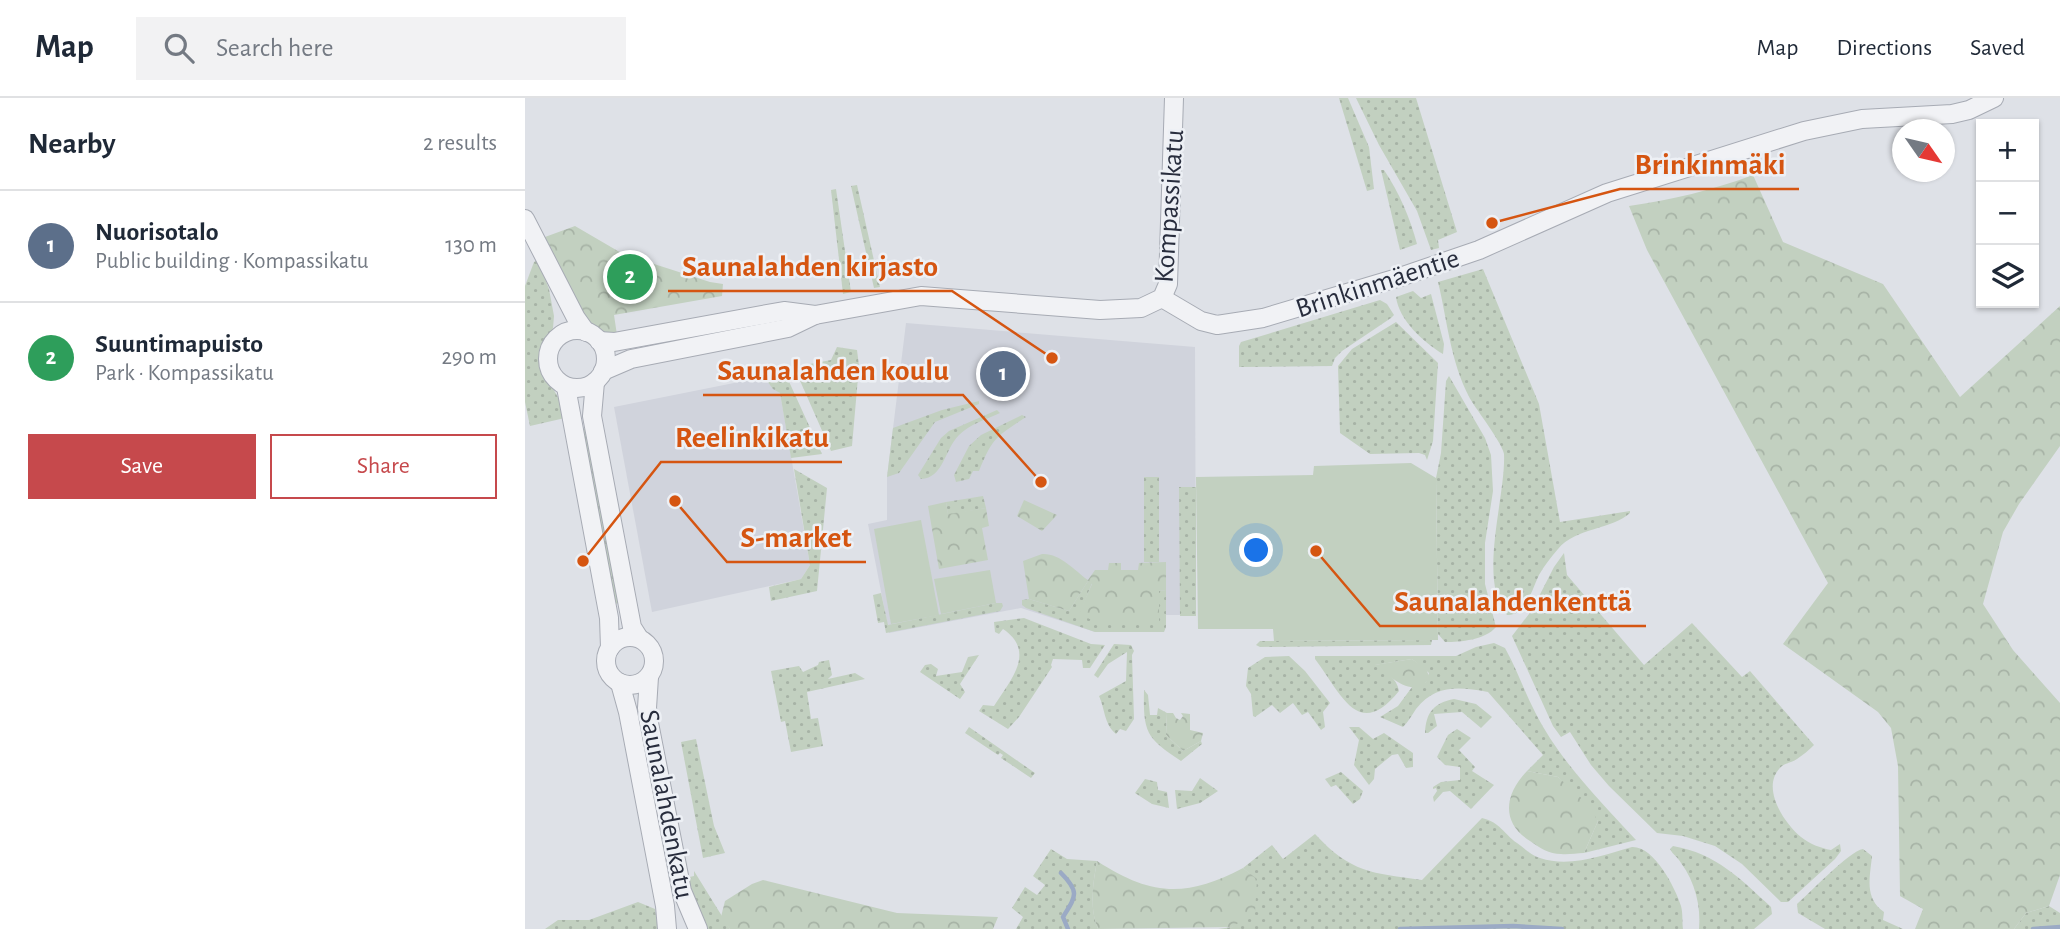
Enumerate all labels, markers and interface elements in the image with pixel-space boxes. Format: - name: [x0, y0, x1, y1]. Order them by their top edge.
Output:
- search box: [136, 17, 626, 80]
- icon: search: [160, 29, 198, 67]
- text: Map: [35, 31, 94, 64]
- text: Search here: [216, 35, 334, 61]
- text: Map: [1756, 36, 1798, 60]
- text: Directions: [1836, 36, 1932, 60]
- text: Saved: [1970, 36, 2025, 60]
- north arrow: [1892, 119, 1955, 182]
- map controls: [1976, 119, 2039, 308]
- button: +: [1976, 119, 2039, 182]
- text: Nearby: [28, 129, 116, 159]
- street label: Kompassikatu: [1151, 129, 1189, 284]
- text: 2 results: [423, 132, 497, 155]
- callout: Brinkinmäki: [1620, 138, 1799, 189]
- text: Brinkinmäki: [1634, 150, 1786, 180]
- button: −: [1976, 182, 2039, 245]
- text: Nuorisotalo: [95, 219, 219, 245]
- text: 1: [47, 234, 55, 257]
- text: 130 m: [445, 234, 497, 257]
- callout: Saunalahden kirjasto: [668, 240, 952, 291]
- street label: Brinkinmäentie: [1292, 244, 1463, 323]
- button: layers: [1976, 245, 2039, 308]
- text: Public building · Kompassikatu: [95, 250, 368, 273]
- pin: 2: [607, 251, 653, 303]
- text: Saunalahden kirjasto: [682, 252, 938, 282]
- text: Suuntimapuisto: [95, 331, 263, 357]
- callout: Saunalahden koulu: [703, 344, 963, 395]
- text: 2: [46, 346, 56, 369]
- text: 290 m: [441, 346, 497, 369]
- pin: 1: [980, 348, 1026, 400]
- text: Saunalahden koulu: [717, 356, 949, 386]
- text: Park · Kompassikatu: [95, 362, 274, 385]
- callout: Reelinkikatu: [661, 411, 842, 462]
- text: Reelinkikatu: [675, 423, 829, 453]
- button: Save: [28, 434, 256, 499]
- button: Share: [270, 434, 497, 499]
- callout: S-market: [727, 511, 866, 562]
- text: S-market: [740, 523, 852, 553]
- your location: [1239, 533, 1273, 567]
- callout: Saunalahdenkenttä: [1380, 575, 1646, 626]
- text: Saunalahdenkenttä: [1394, 587, 1632, 617]
- street label: Saunalahdenkatu: [634, 708, 698, 901]

